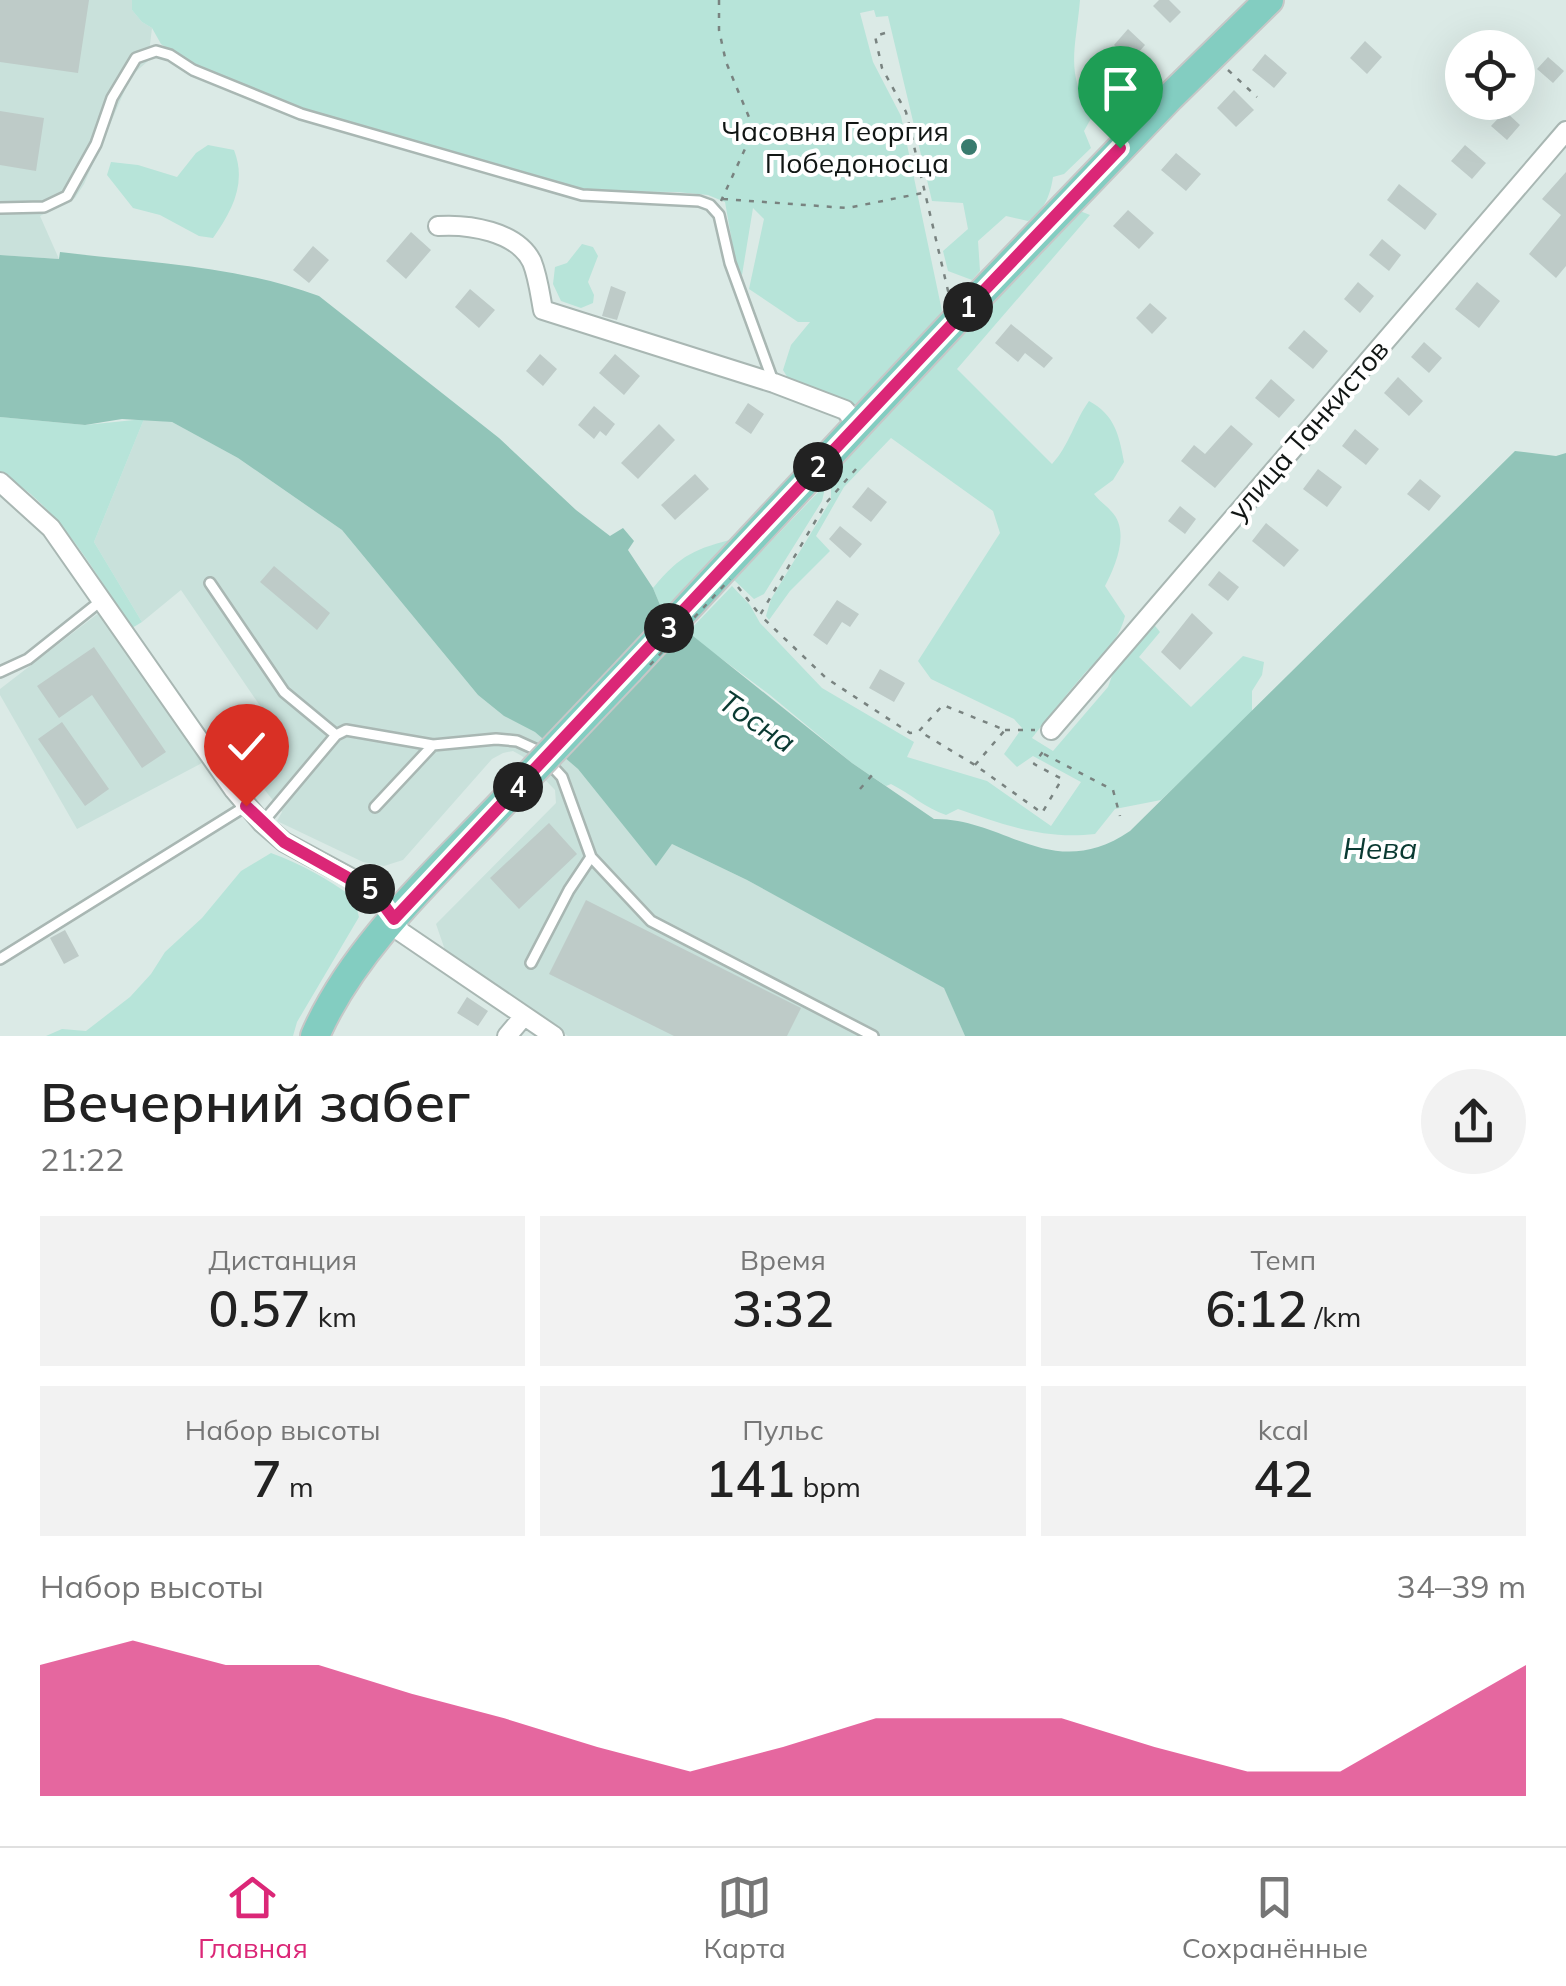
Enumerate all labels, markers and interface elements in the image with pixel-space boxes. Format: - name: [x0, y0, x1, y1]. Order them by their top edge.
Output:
- map controls: [1445, 30, 1535, 120]
- button: locate: [1445, 30, 1535, 120]
- pin: [1078, 46, 1163, 149]
- icon: arrive: [1093, 61, 1148, 116]
- place label: Часовня Георгия Победоносца: [722, 113, 949, 180]
- marker: Часовня Георгия Победоносца: [958, 136, 980, 158]
- pin: 1: [943, 282, 993, 332]
- text: 1: [960, 289, 976, 324]
- street label: улица Танкистов: [1220, 332, 1396, 527]
- pin: 2: [793, 442, 843, 492]
- text: 2: [810, 449, 826, 484]
- pin: 3: [644, 603, 694, 653]
- text: 3: [661, 610, 677, 645]
- water label: Тосна: [712, 682, 803, 761]
- pin: [204, 704, 289, 807]
- icon: check: [219, 719, 274, 774]
- pin: 4: [493, 762, 543, 812]
- text: 4: [510, 769, 526, 804]
- water label: Нева: [1343, 829, 1417, 867]
- pin: 5: [345, 864, 395, 914]
- text: 5: [362, 871, 378, 906]
- text: Вечерний забег: [40, 1067, 470, 1136]
- button: share: [1421, 1069, 1526, 1174]
- text: 21:22: [40, 1139, 124, 1179]
- text: Дистанция: [208, 1242, 357, 1277]
- text: Время: [740, 1242, 826, 1277]
- text: Темп: [1250, 1242, 1316, 1277]
- text: 0.57: [209, 1277, 310, 1340]
- text: 3:32: [732, 1277, 834, 1340]
- text: 6:12: [1205, 1277, 1307, 1340]
- text: km: [310, 1299, 357, 1334]
- text: /km: [1307, 1299, 1361, 1334]
- text: Набор высоты: [185, 1412, 381, 1447]
- text: Пульс: [742, 1412, 824, 1447]
- text: kcal: [1258, 1412, 1309, 1447]
- text: 7: [252, 1447, 282, 1510]
- text: 141: [705, 1447, 795, 1510]
- text: 42: [1253, 1447, 1313, 1510]
- text: m: [282, 1469, 314, 1504]
- text: bpm: [795, 1469, 861, 1504]
- text: Набор высоты: [40, 1566, 264, 1606]
- text: 34–39 m: [1397, 1566, 1526, 1606]
- tab: Главная: [198, 1870, 308, 1965]
- tab: Карта: [704, 1870, 786, 1965]
- tab: Сохранённые: [1182, 1870, 1368, 1965]

